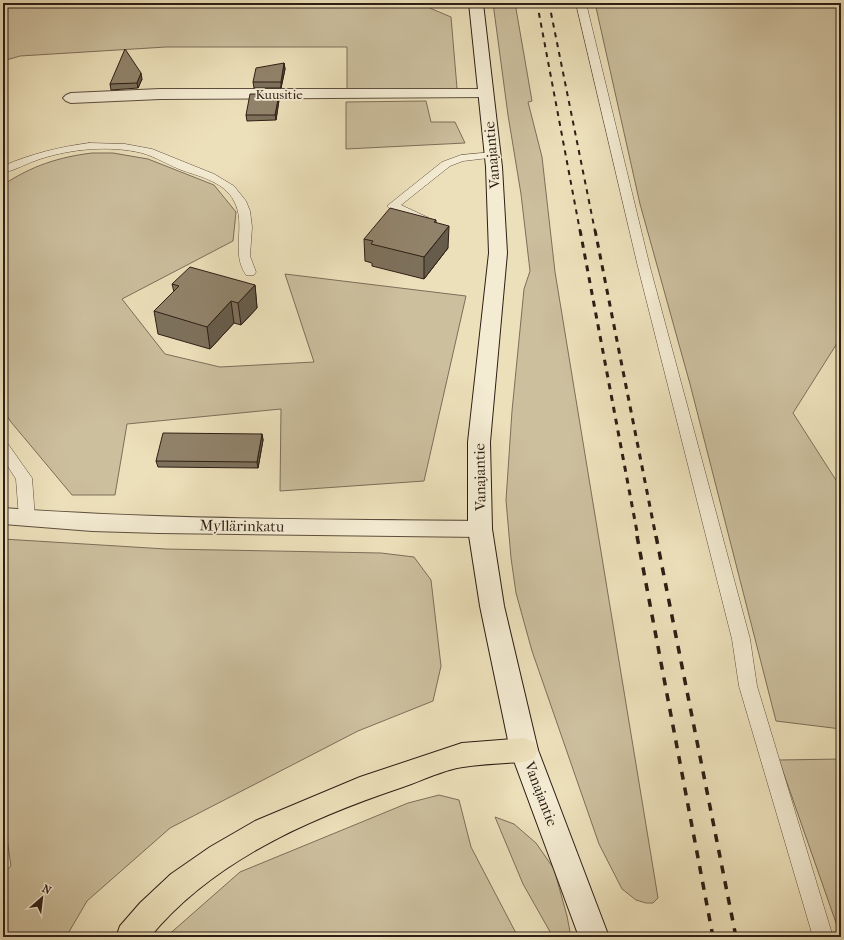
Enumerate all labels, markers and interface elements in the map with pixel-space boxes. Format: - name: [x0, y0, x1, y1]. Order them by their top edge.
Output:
- street label: Kuusitie: [255, 87, 303, 102]
- street label: Vanajantie: [480, 120, 504, 191]
- street label: Vanajantie: [470, 442, 490, 512]
- street label: Myllärinkatu: [200, 516, 285, 536]
- street label: Vanajantie: [520, 758, 562, 829]
- north arrow: [22, 878, 62, 918]
- text: N: [40, 882, 54, 898]

